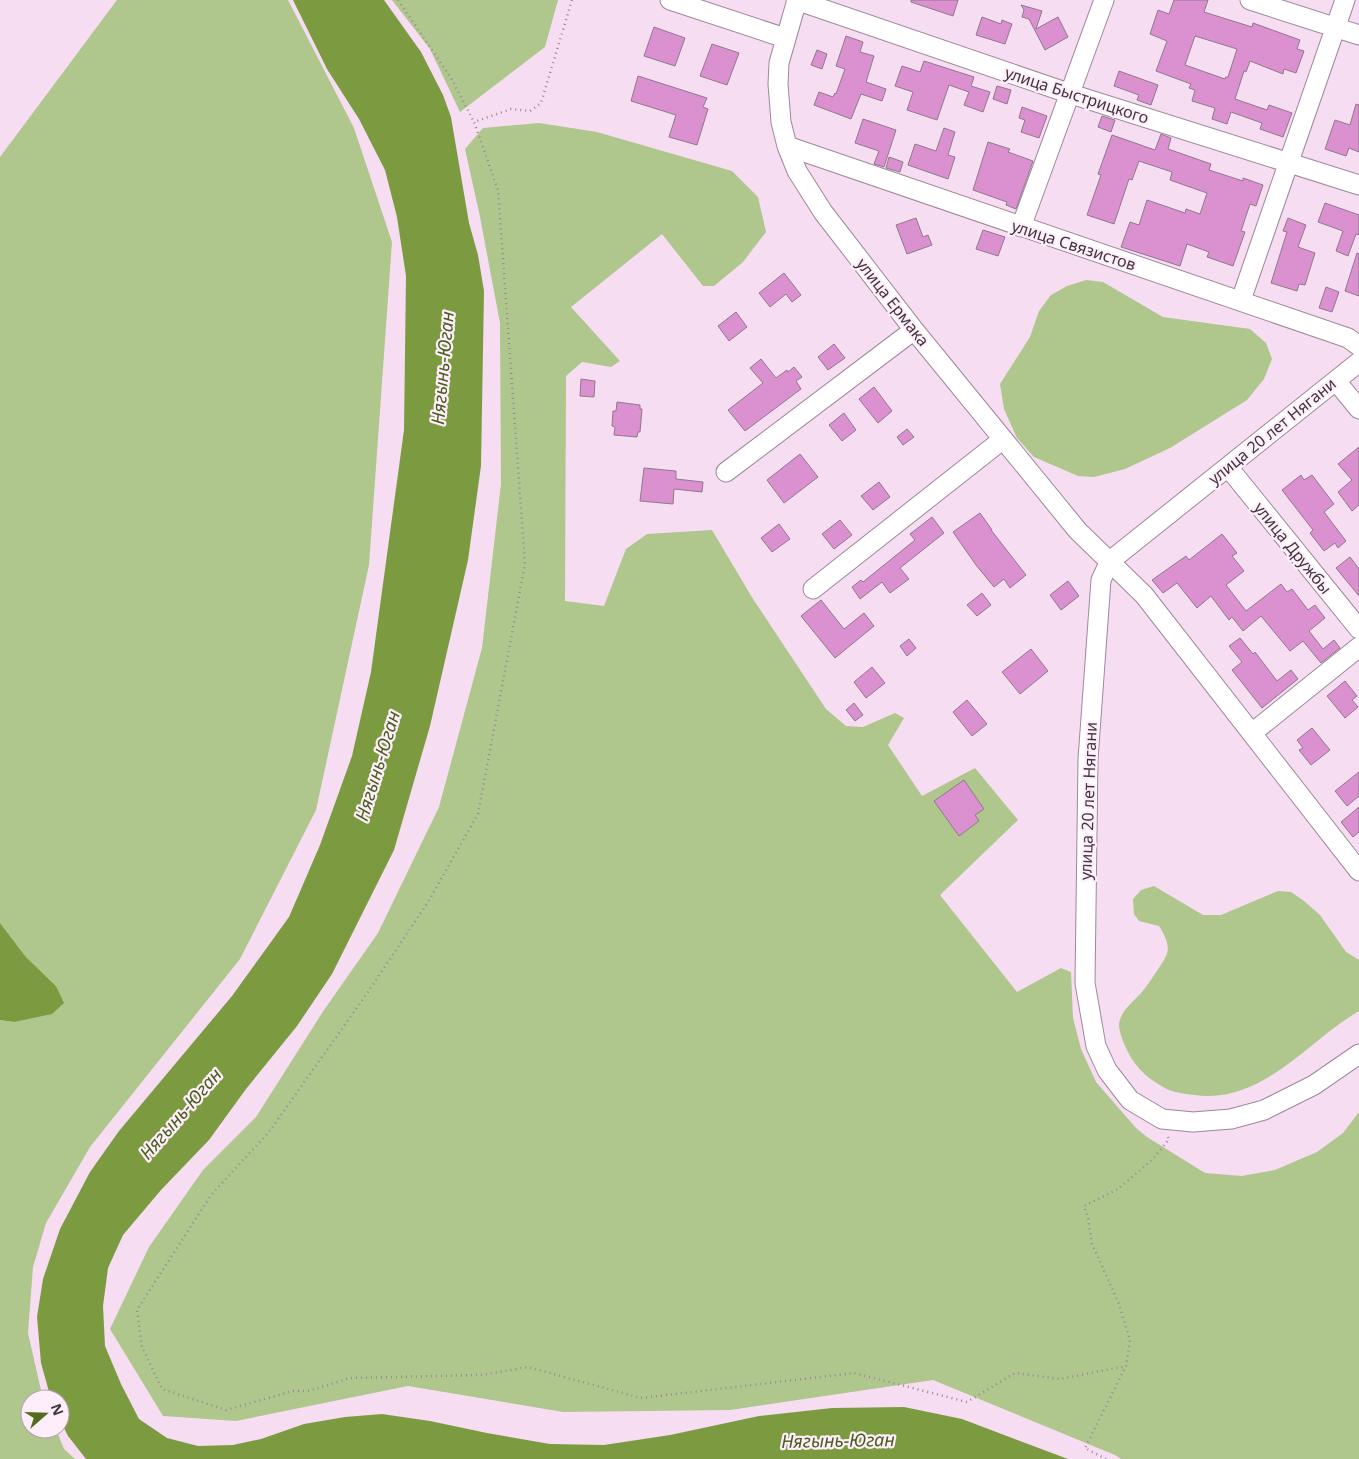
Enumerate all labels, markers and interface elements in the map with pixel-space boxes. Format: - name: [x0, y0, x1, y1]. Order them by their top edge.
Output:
- street label: улица Быстрицкого: [1002, 61, 1152, 129]
- street label: улица Связистов: [1009, 215, 1139, 275]
- street label: улица Ермака: [852, 253, 934, 351]
- water label: Нягынь-Юган: [425, 310, 459, 425]
- street label: улица 20 лет Нягани: [1204, 373, 1340, 489]
- street label: улица Дружбы: [1249, 497, 1337, 599]
- water label: Нягынь-Юган: [349, 708, 405, 823]
- street label: улица 20 лет Нягани: [1074, 721, 1102, 881]
- water label: Нягынь-Юган: [134, 1063, 227, 1164]
- north arrow: [20, 1389, 70, 1439]
- text: N: [47, 1401, 69, 1418]
- water label: Нягынь-Юган: [781, 1427, 895, 1453]

